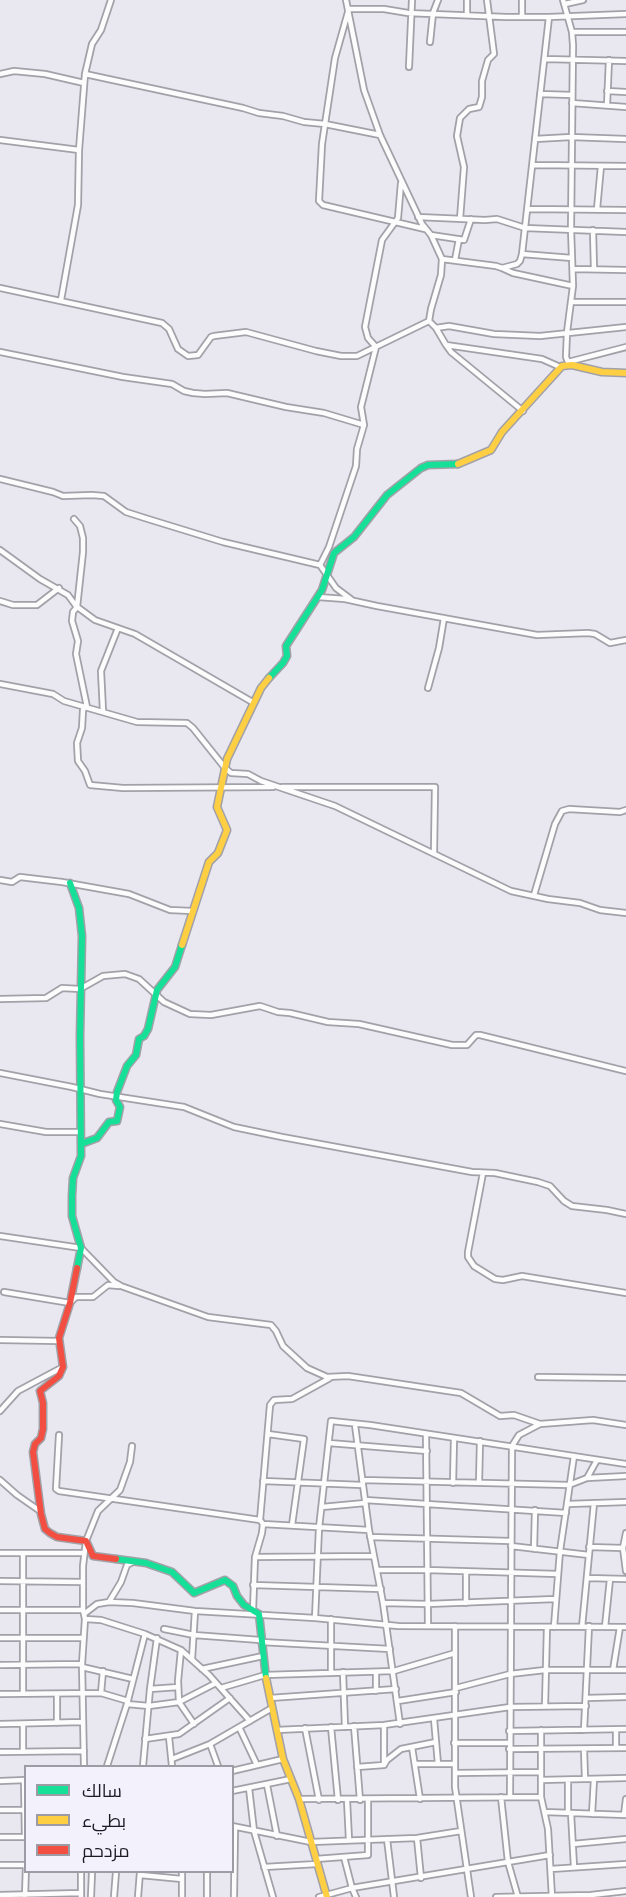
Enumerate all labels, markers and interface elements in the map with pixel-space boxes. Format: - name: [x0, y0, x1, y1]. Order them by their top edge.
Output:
- legend: [24, 1765, 234, 1873]
- text: سالك: [82, 1780, 122, 1802]
- text: بطيء: [82, 1810, 126, 1832]
- text: مزدحم: [82, 1840, 130, 1862]

